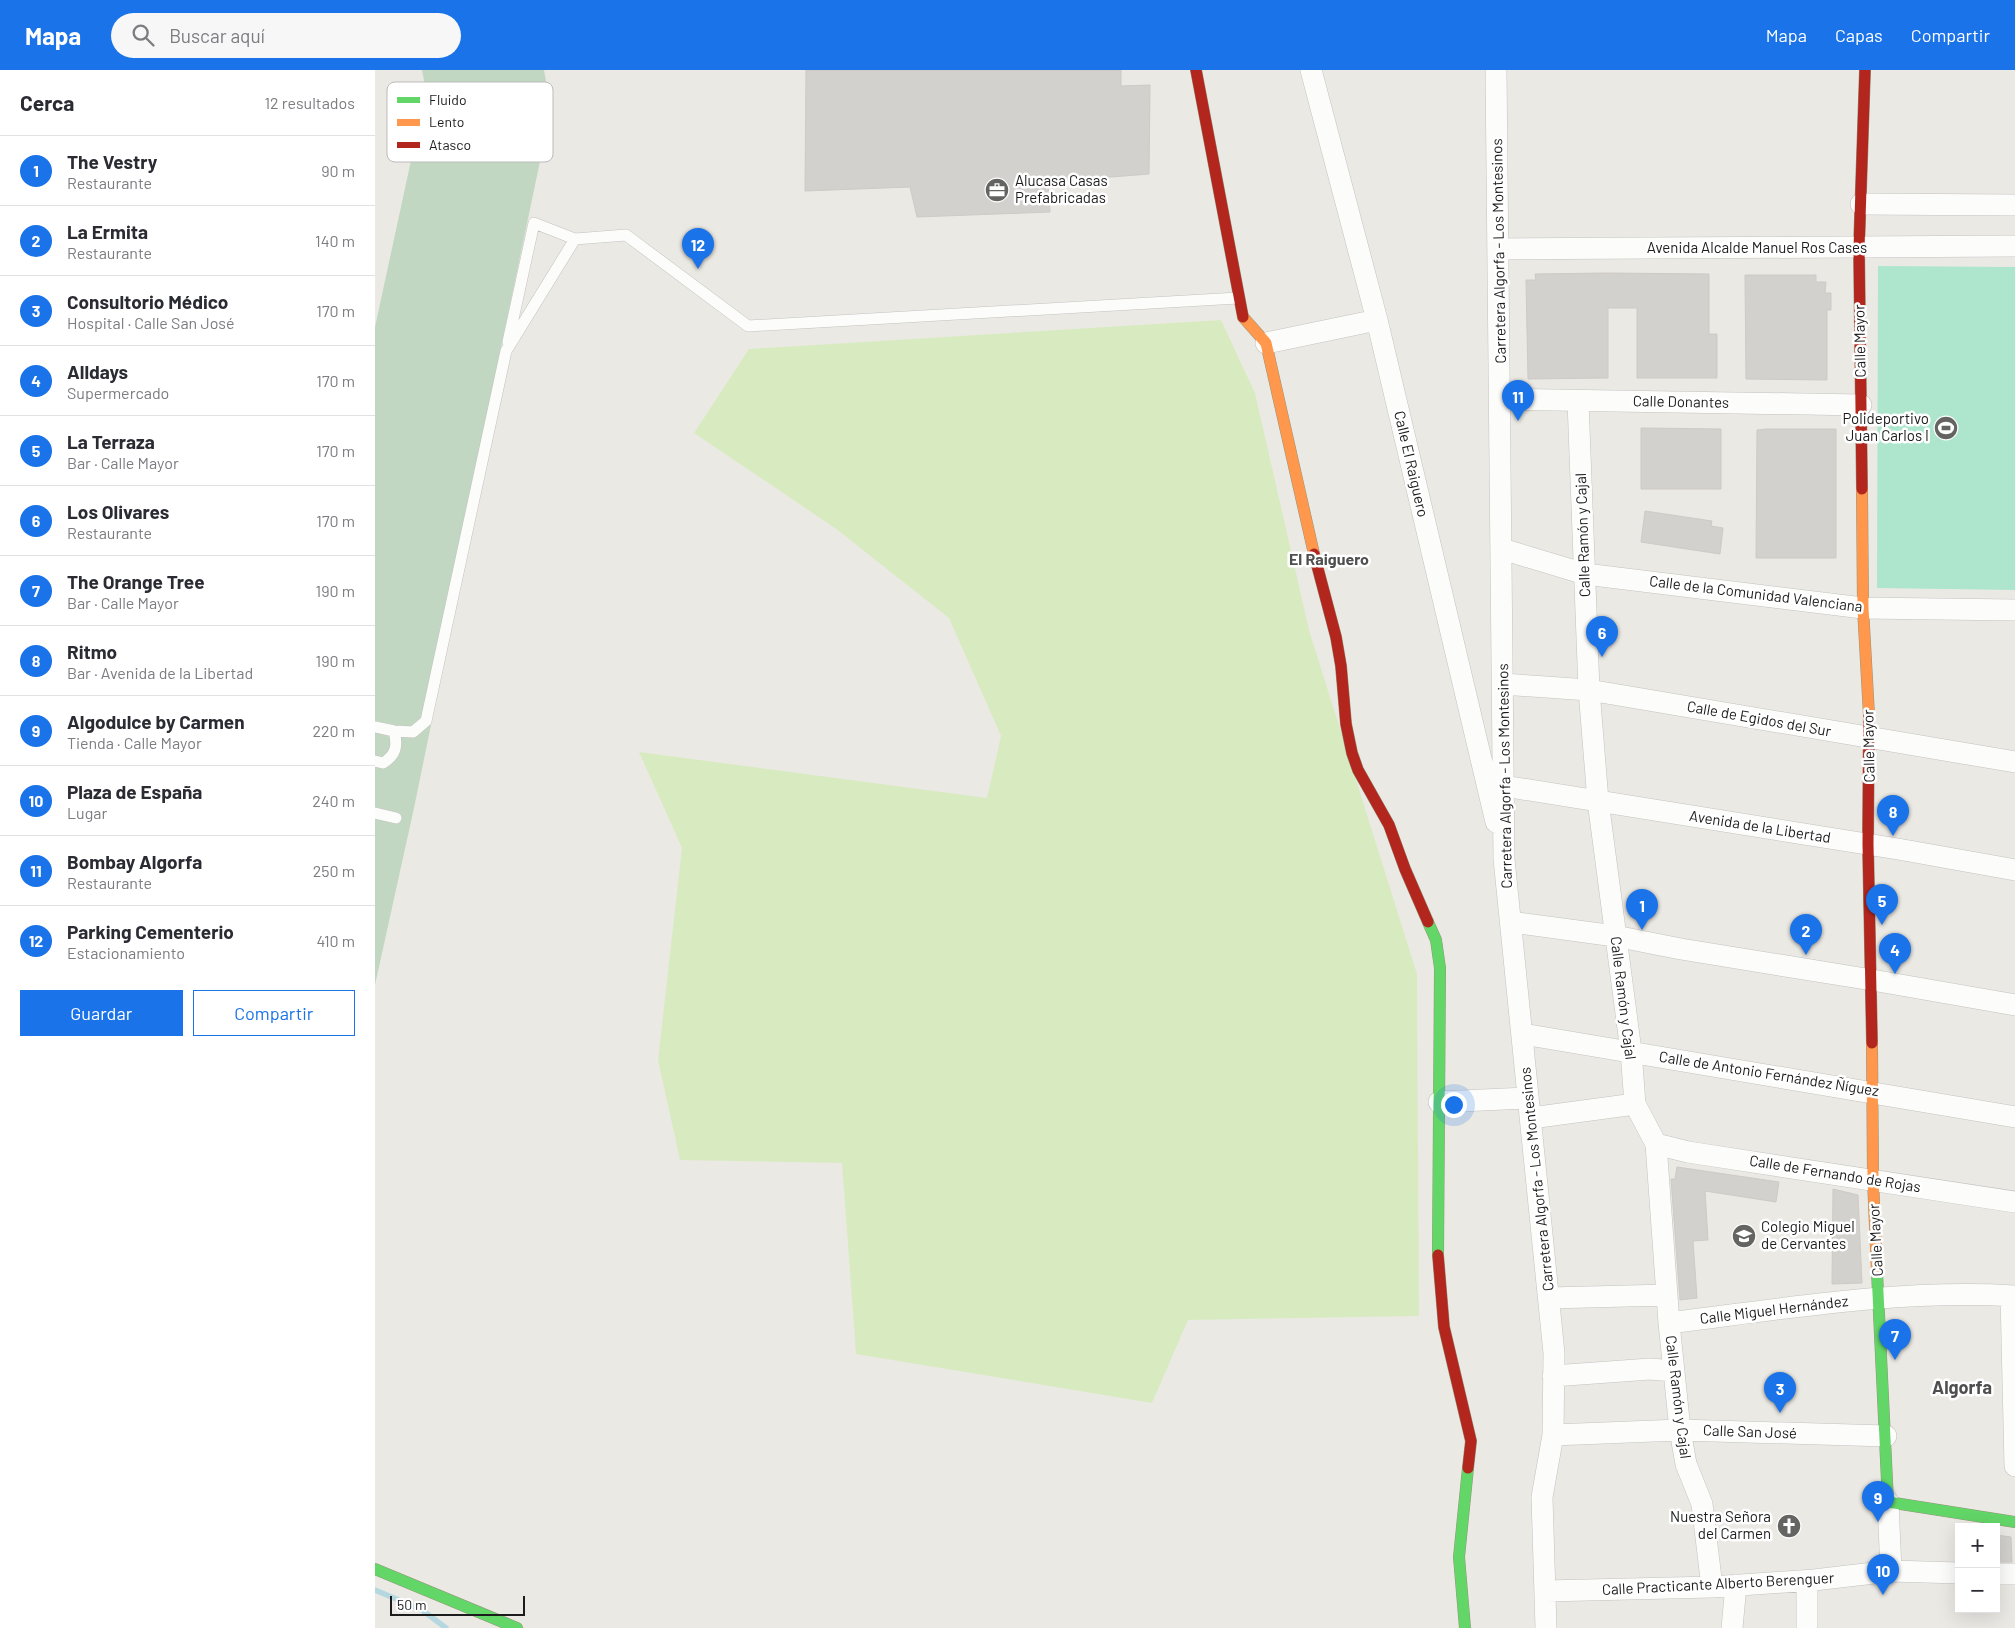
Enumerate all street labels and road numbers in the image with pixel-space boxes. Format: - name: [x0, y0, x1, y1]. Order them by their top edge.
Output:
- street label: Carretera Algorfa - Los Montesinos: [1487, 138, 1509, 364]
- street label: Avenida Alcalde Manuel Ros Cases: [1647, 238, 1867, 256]
- street label: Calle Mayor: [1849, 304, 1869, 378]
- street label: Calle Donantes: [1633, 391, 1729, 411]
- street label: Calle El Raiguero: [1391, 409, 1433, 519]
- street label: Calle Ramón y Cajal: [1571, 473, 1593, 597]
- street label: Calle de la Comunidad Valenciana: [1648, 571, 1864, 615]
- street label: Carretera Algorfa - Los Montesinos: [1493, 663, 1515, 889]
- street label: Calle de Egidos del Sur: [1686, 696, 1833, 740]
- street label: Calle Mayor: [1858, 709, 1878, 783]
- street label: Avenida de la Libertad: [1688, 806, 1832, 846]
- street label: Calle Ramón y Cajal: [1607, 935, 1640, 1061]
- street label: Calle de Antonio Fernández Ñíguez: [1658, 1047, 1881, 1099]
- street label: Carretera Algorfa - Los Montesinos: [1515, 1066, 1557, 1292]
- street label: Calle de Fernando de Rojas: [1748, 1151, 1922, 1195]
- street label: Calle Mayor: [1864, 1203, 1886, 1277]
- street label: Calle Miguel Hernández: [1699, 1291, 1849, 1327]
- street label: Calle Ramón y Cajal: [1662, 1334, 1695, 1460]
- street label: Calle San José: [1703, 1420, 1797, 1442]
- street label: Calle Practicante Alberto Berenguer: [1601, 1568, 1835, 1598]

